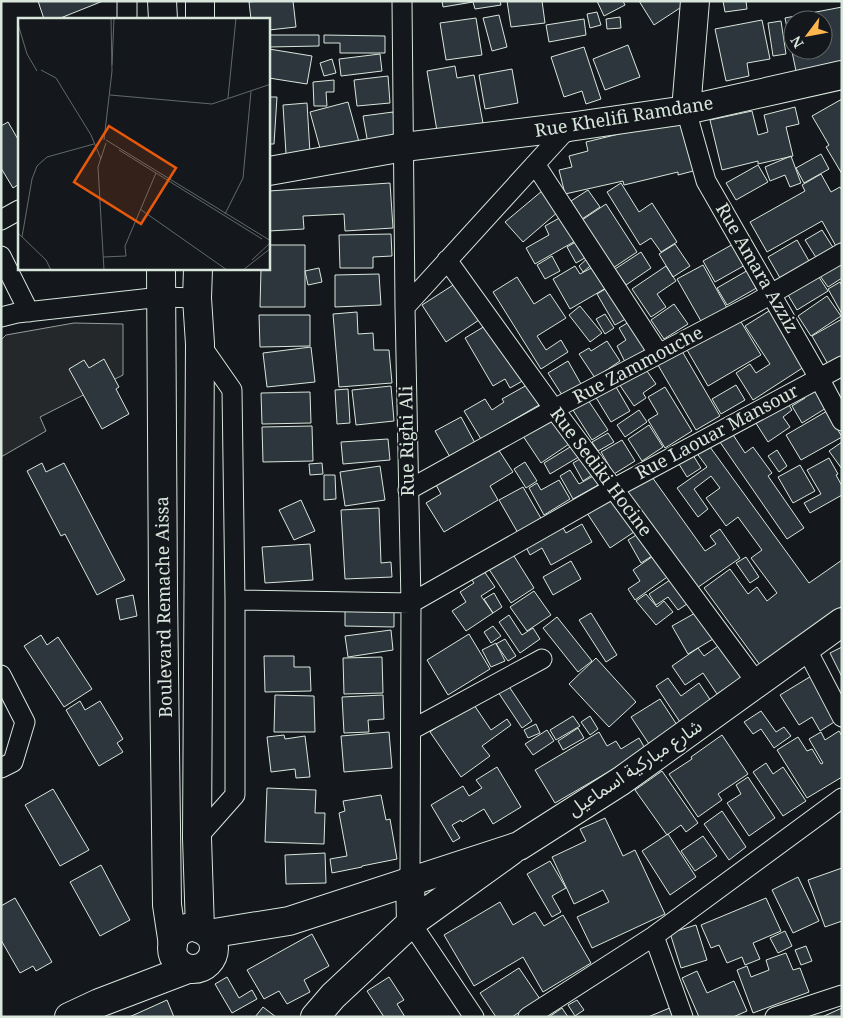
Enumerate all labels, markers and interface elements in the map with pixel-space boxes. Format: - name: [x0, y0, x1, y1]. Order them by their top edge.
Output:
- north arrow: [783, 10, 833, 60]
- inset map: [18, 18, 270, 270]
- text: N: [786, 32, 808, 52]
- street label: Rue Khelifi Ramdane: [533, 90, 715, 142]
- street label: Rue Amara Azziz: [711, 198, 805, 337]
- street label: Rue Zammouche: [568, 320, 707, 409]
- street label: Rue Laouar Mansour: [631, 378, 803, 484]
- street label: Rue Righi Ali: [393, 385, 419, 497]
- street label: Rue Sediki Hocine: [545, 402, 658, 541]
- street label: Boulevard Remache Aissa: [149, 496, 177, 718]
- street label: شارع مباركية اسماعيل: [563, 713, 708, 824]

